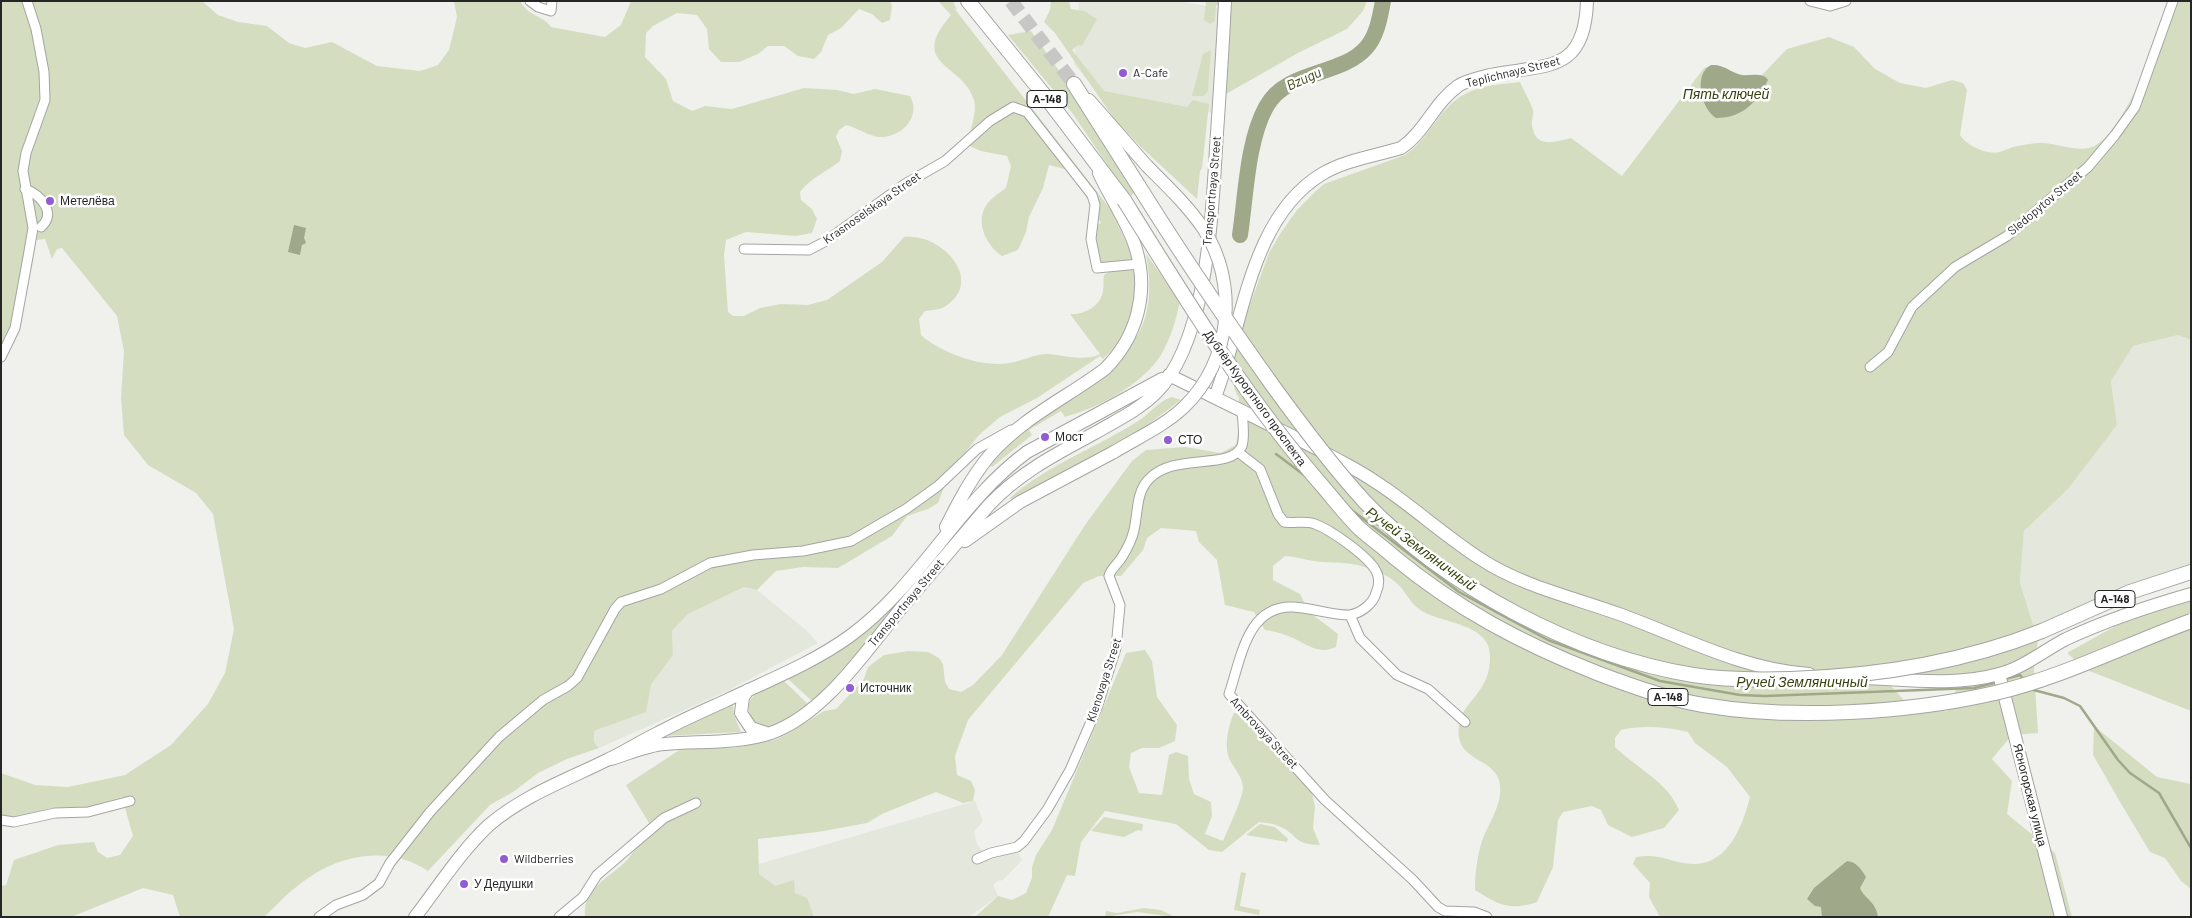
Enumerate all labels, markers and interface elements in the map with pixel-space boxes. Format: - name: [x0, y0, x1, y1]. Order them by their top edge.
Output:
- street label: Teplichnaya Street: [1464, 53, 1562, 91]
- water label: Bzugu: [1284, 64, 1324, 94]
- place label: A-Cafe: [1133, 66, 1168, 80]
- marker: A-Cafe: [1117, 67, 1129, 79]
- water label: Пять ключей: [1683, 86, 1769, 102]
- road number: А-148: [1027, 90, 1067, 108]
- street label: Transportnaya Street: [1200, 136, 1224, 246]
- street label: Sledopytov Street: [2005, 168, 2085, 238]
- street label: Krasnoselskaya Street: [820, 169, 924, 247]
- place label: Метелёва: [60, 194, 115, 208]
- marker: Метелёва: [44, 195, 56, 207]
- street label: Дублёр Курортного проспекта: [1201, 327, 1309, 469]
- place label: Мост: [1055, 430, 1083, 444]
- marker: Мост: [1039, 431, 1051, 443]
- place label: СТО: [1178, 433, 1202, 447]
- marker: СТО: [1162, 434, 1174, 446]
- water label: Ручей Земляничный: [1363, 504, 1479, 594]
- street label: Transportnaya Street: [865, 556, 947, 650]
- road number: А-148: [2095, 590, 2135, 608]
- street label: Klenovaya Street: [1084, 636, 1124, 724]
- water label: Ручей Земляничный: [1736, 674, 1868, 690]
- place label: Источник: [860, 681, 911, 695]
- marker: Источник: [844, 682, 856, 694]
- road number: А-148: [1648, 689, 1688, 706]
- street label: Ambrovaya Street: [1227, 694, 1301, 772]
- street label: Ясногорская улица: [2010, 742, 2050, 848]
- place label: Wildberries: [514, 852, 574, 866]
- marker: Wildberries: [498, 853, 510, 865]
- place label: У Дедушки: [474, 877, 533, 891]
- marker: У Дедушки: [458, 878, 470, 890]

